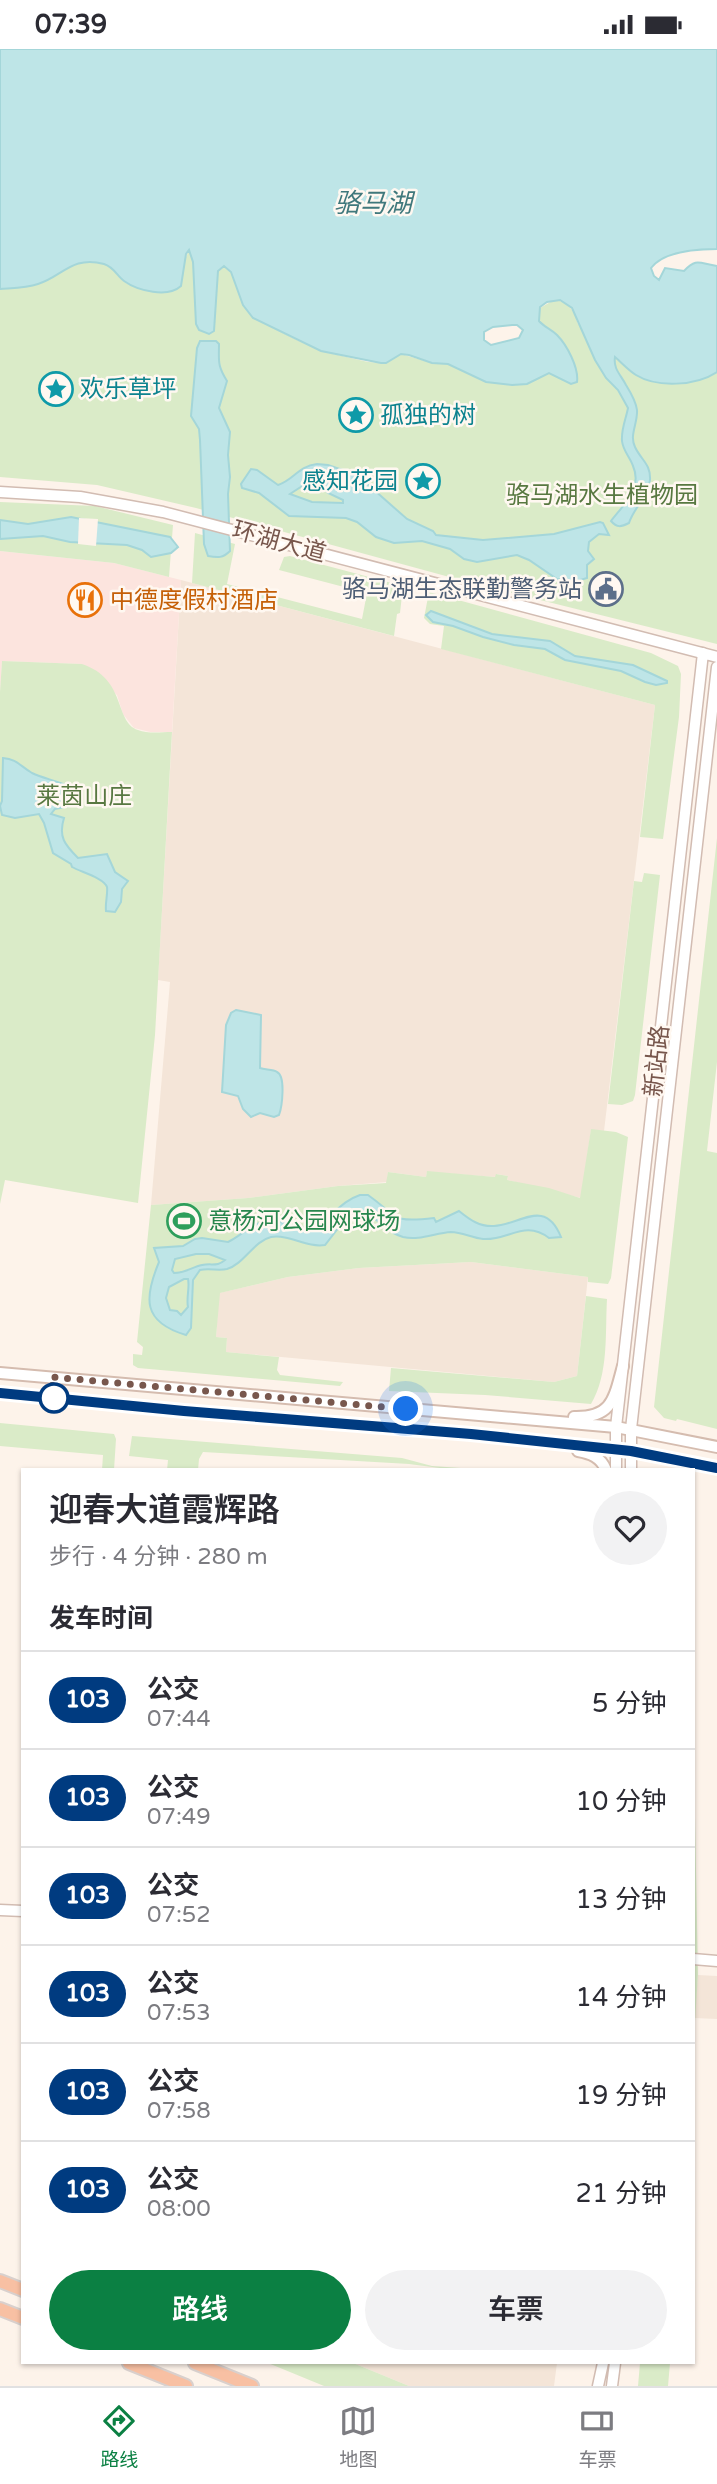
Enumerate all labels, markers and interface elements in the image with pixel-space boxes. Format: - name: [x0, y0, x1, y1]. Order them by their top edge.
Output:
- text: 07:39: [35, 9, 107, 40]
- water label: 骆马湖: [334, 188, 416, 219]
- place icon: 欢乐草坪: [37, 370, 75, 408]
- place label: 欢乐草坪: [80, 375, 176, 404]
- place icon: 孤独的树: [337, 396, 375, 434]
- place label: 孤独的树: [380, 401, 476, 430]
- place icon: 感知花园: [404, 462, 442, 500]
- place label: 感知花园: [302, 467, 398, 496]
- park label: 骆马湖水生植物园: [506, 481, 698, 510]
- street label: 环湖大道: [229, 516, 329, 568]
- public building icon: 骆马湖生态联勤警务站: [587, 570, 625, 608]
- place label: 骆马湖生态联勤警务站: [342, 575, 582, 604]
- restaurant icon: 中德度假村酒店: [66, 581, 104, 619]
- place label: 中德度假村酒店: [110, 586, 278, 615]
- park label: 莱茵山庄: [36, 782, 132, 811]
- street label: 新站路: [639, 1024, 675, 1098]
- sports icon: 意杨河公园网球场: [165, 1202, 203, 1240]
- place label: 意杨河公园网球场: [208, 1207, 400, 1236]
- unlabelled marker: [39, 1383, 69, 1413]
- your location: [388, 1391, 423, 1426]
- text: 迎春大道霞辉路: [49, 1491, 280, 1530]
- button: heart: [593, 1491, 667, 1565]
- text: 步行 · 4 分钟 · 280 m: [49, 1543, 268, 1571]
- text: 发车时间: [49, 1603, 153, 1634]
- text: 公交: [147, 1674, 199, 1705]
- text: 103: [65, 1685, 110, 1714]
- text: 5 分钟: [592, 1688, 667, 1719]
- text: 07:44: [147, 1705, 211, 1733]
- text: 公交: [147, 1772, 199, 1803]
- text: 103: [65, 1783, 110, 1812]
- text: 10 分钟: [576, 1786, 667, 1817]
- text: 07:49: [147, 1803, 211, 1831]
- text: 公交: [147, 1870, 199, 1901]
- text: 103: [65, 1881, 110, 1910]
- text: 13 分钟: [576, 1884, 667, 1915]
- text: 07:52: [147, 1901, 211, 1929]
- text: 公交: [147, 1968, 199, 1999]
- text: 103: [65, 1979, 110, 2008]
- text: 14 分钟: [576, 1982, 667, 2013]
- text: 07:53: [147, 1999, 211, 2027]
- text: 公交: [147, 2066, 199, 2097]
- text: 103: [65, 2077, 110, 2106]
- text: 19 分钟: [576, 2080, 667, 2111]
- text: 07:58: [147, 2097, 211, 2125]
- text: 公交: [147, 2164, 199, 2195]
- text: 103: [65, 2175, 110, 2204]
- text: 21 分钟: [576, 2178, 667, 2209]
- text: 08:00: [147, 2195, 211, 2223]
- button: 路线: [49, 2270, 351, 2350]
- button: 车票: [365, 2270, 667, 2350]
- tab: 路线: [100, 2402, 139, 2471]
- tab: 地图: [339, 2402, 378, 2471]
- tab: 车票: [578, 2402, 617, 2471]

